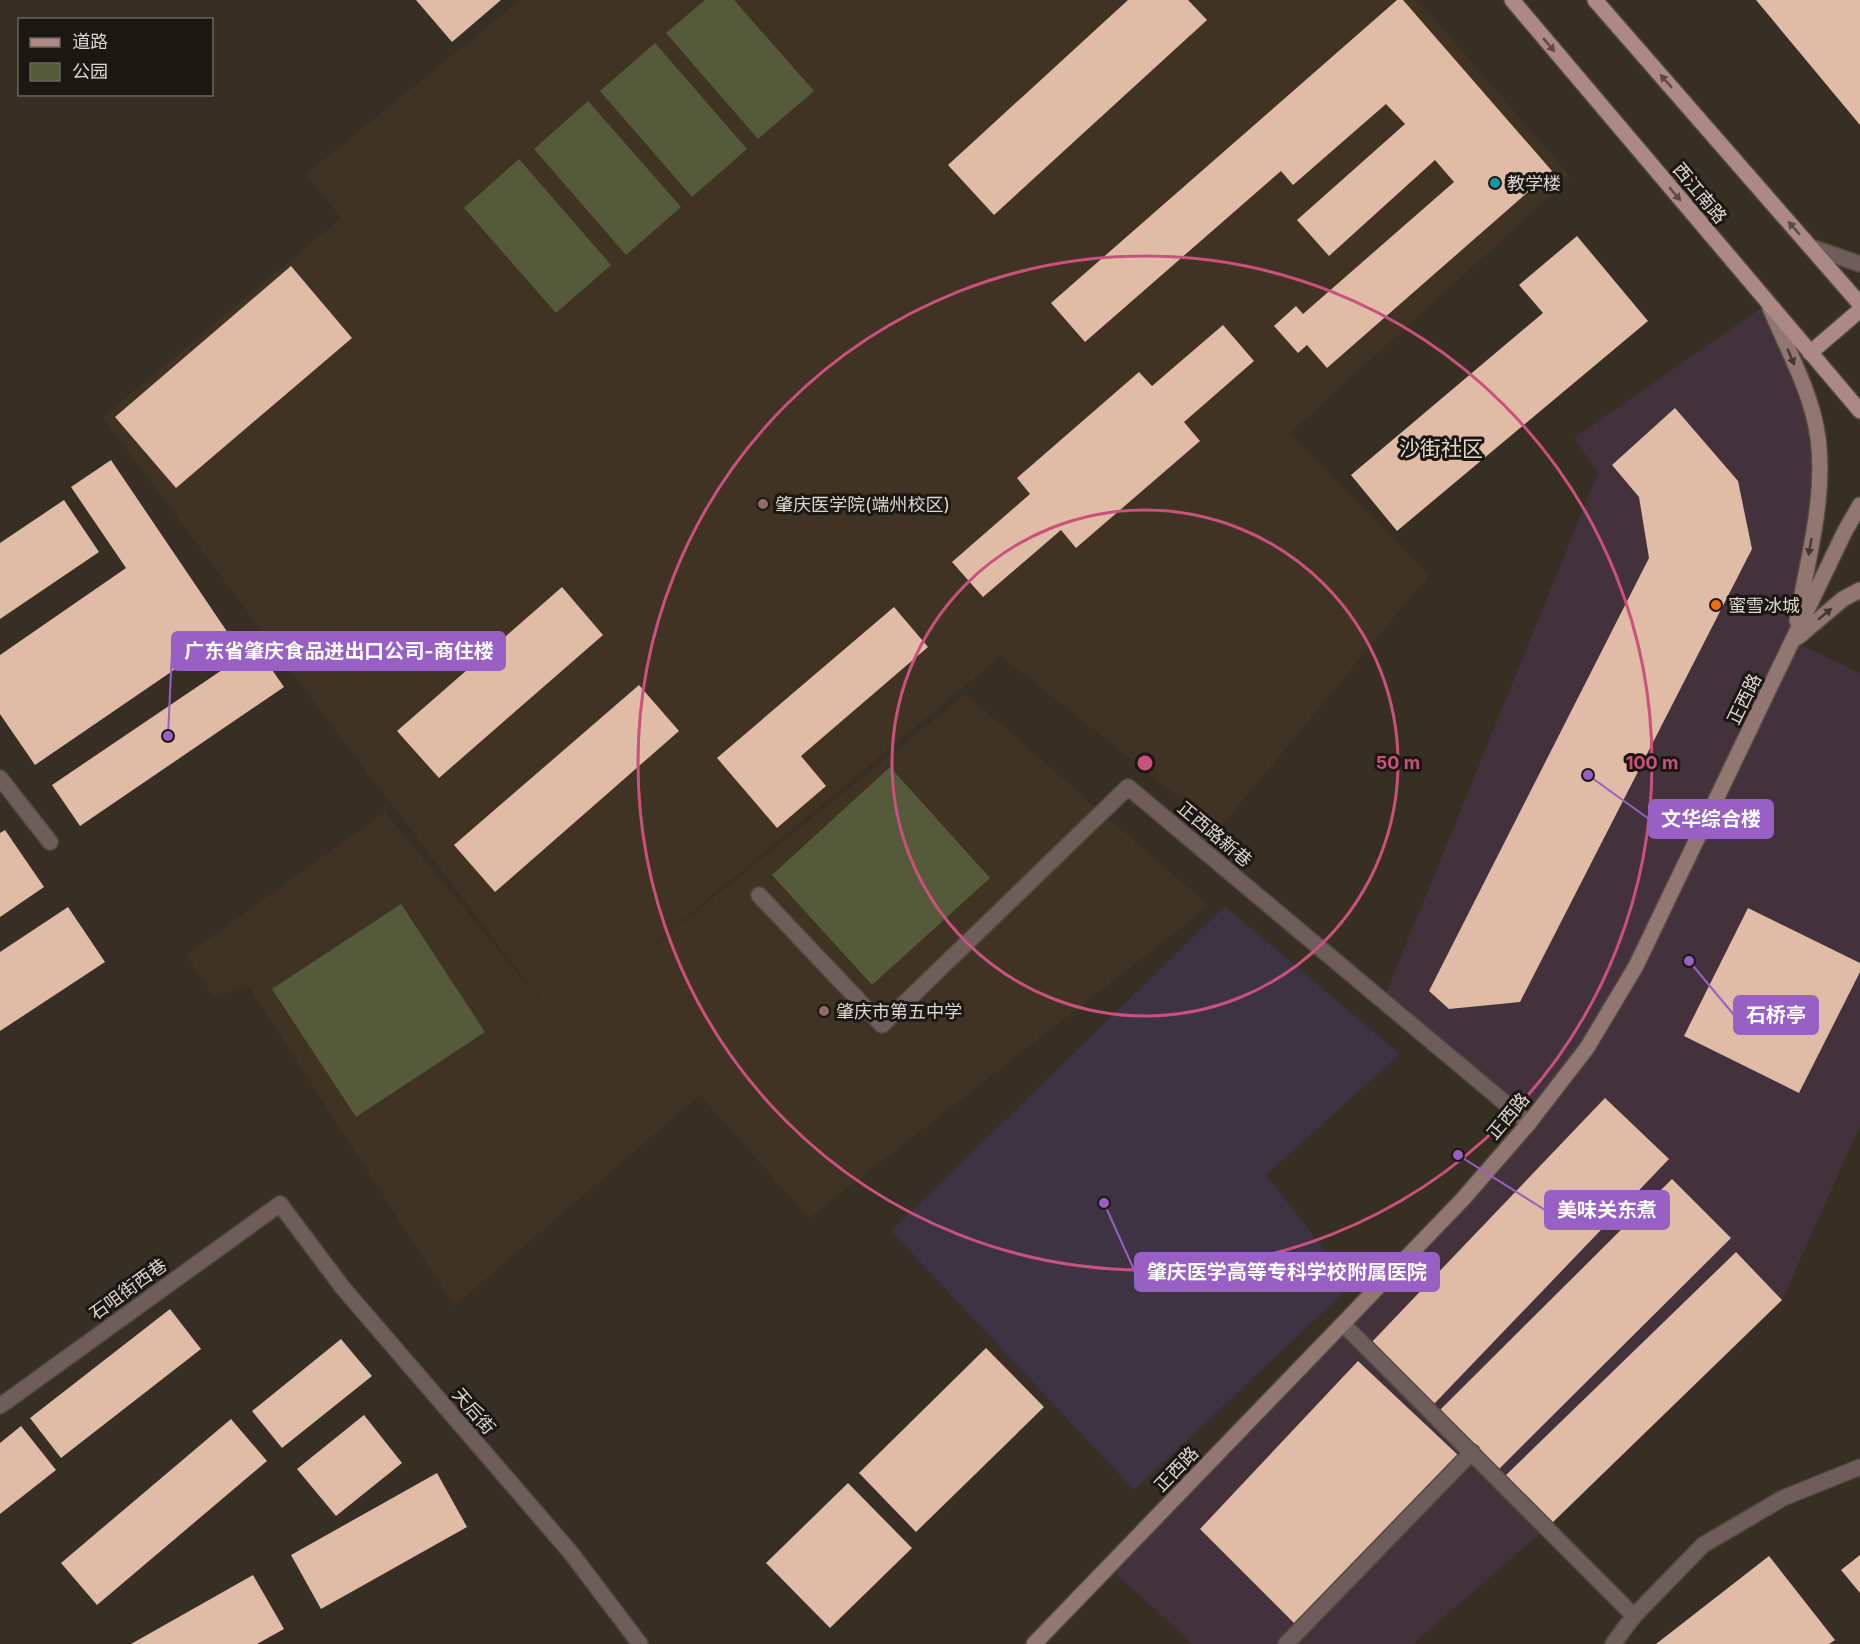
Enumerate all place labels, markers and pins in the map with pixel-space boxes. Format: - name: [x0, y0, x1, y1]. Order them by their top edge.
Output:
- place label: 教学楼: [1507, 173, 1561, 194]
- marker: 教学楼: [1488, 176, 1502, 190]
- place label: 肇庆医学院(端州校区): [775, 494, 950, 515]
- marker: 肇庆医学院(端州校区): [756, 497, 770, 511]
- place label: 蜜雪冰城: [1728, 595, 1800, 616]
- marker: 蜜雪冰城: [1709, 598, 1723, 612]
- callout: 广东省肇庆食品进出口公司-商住楼: [172, 632, 505, 670]
- centre of rings: [1135, 753, 1155, 773]
- callout: 文华综合楼: [1649, 800, 1773, 838]
- callout: 石桥亭: [1734, 996, 1818, 1034]
- place label: 肇庆市第五中学: [836, 1001, 962, 1022]
- marker: 肇庆市第五中学: [817, 1004, 831, 1018]
- callout: 美味关东煮: [1545, 1191, 1669, 1229]
- callout: 肇庆医学高等专科学校附属医院: [1135, 1253, 1439, 1291]

